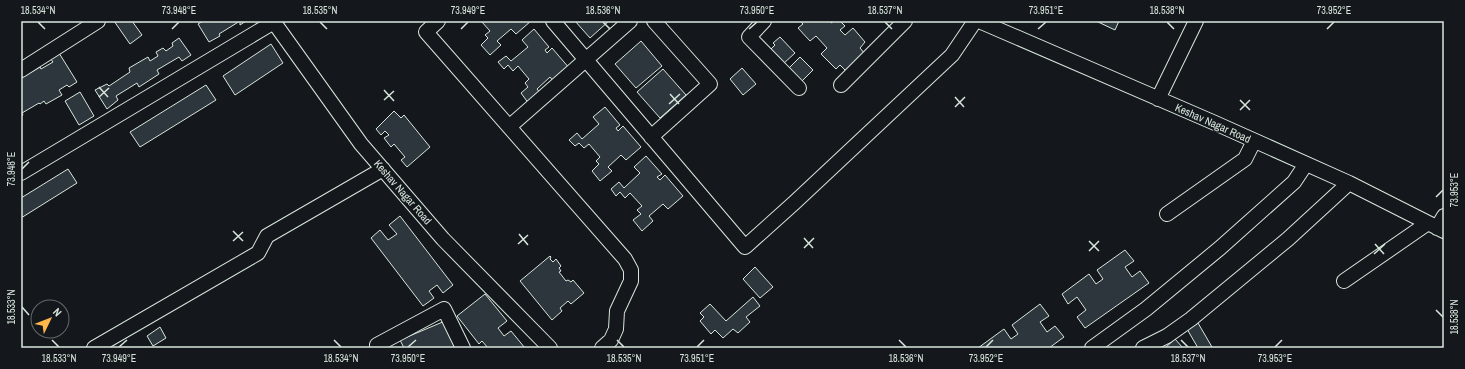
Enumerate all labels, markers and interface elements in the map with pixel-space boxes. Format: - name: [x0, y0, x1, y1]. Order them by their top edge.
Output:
- text: 18.534°N: [21, 4, 56, 17]
- text: 73.948°E: [162, 4, 196, 17]
- text: 18.535°N: [303, 4, 338, 17]
- text: 73.949°E: [451, 4, 485, 17]
- text: 18.536°N: [586, 4, 621, 17]
- text: 73.950°E: [740, 4, 774, 17]
- text: 18.537°N: [868, 4, 903, 17]
- text: 73.951°E: [1029, 4, 1063, 17]
- text: 18.538°N: [1150, 4, 1185, 17]
- text: 73.952°E: [1317, 4, 1351, 17]
- street label: Keshav Nagar Road: [1173, 100, 1253, 146]
- text: 73.948°E: [5, 152, 18, 186]
- street label: Keshav Nagar Road: [371, 157, 435, 227]
- text: 73.953°E: [1448, 173, 1461, 207]
- text: 18.533°N: [5, 289, 18, 325]
- north arrow: [30, 299, 70, 339]
- text: 18.538°N: [1448, 299, 1461, 335]
- text: N: [50, 305, 65, 319]
- text: 18.533°N: [42, 352, 77, 365]
- text: 73.949°E: [102, 352, 136, 365]
- text: 18.534°N: [324, 352, 359, 365]
- text: 73.950°E: [391, 352, 425, 365]
- text: 18.535°N: [607, 352, 642, 365]
- text: 73.951°E: [680, 352, 714, 365]
- text: 18.536°N: [889, 352, 924, 365]
- text: 73.952°E: [969, 352, 1003, 365]
- text: 18.537°N: [1171, 352, 1206, 365]
- text: 73.953°E: [1258, 352, 1292, 365]

